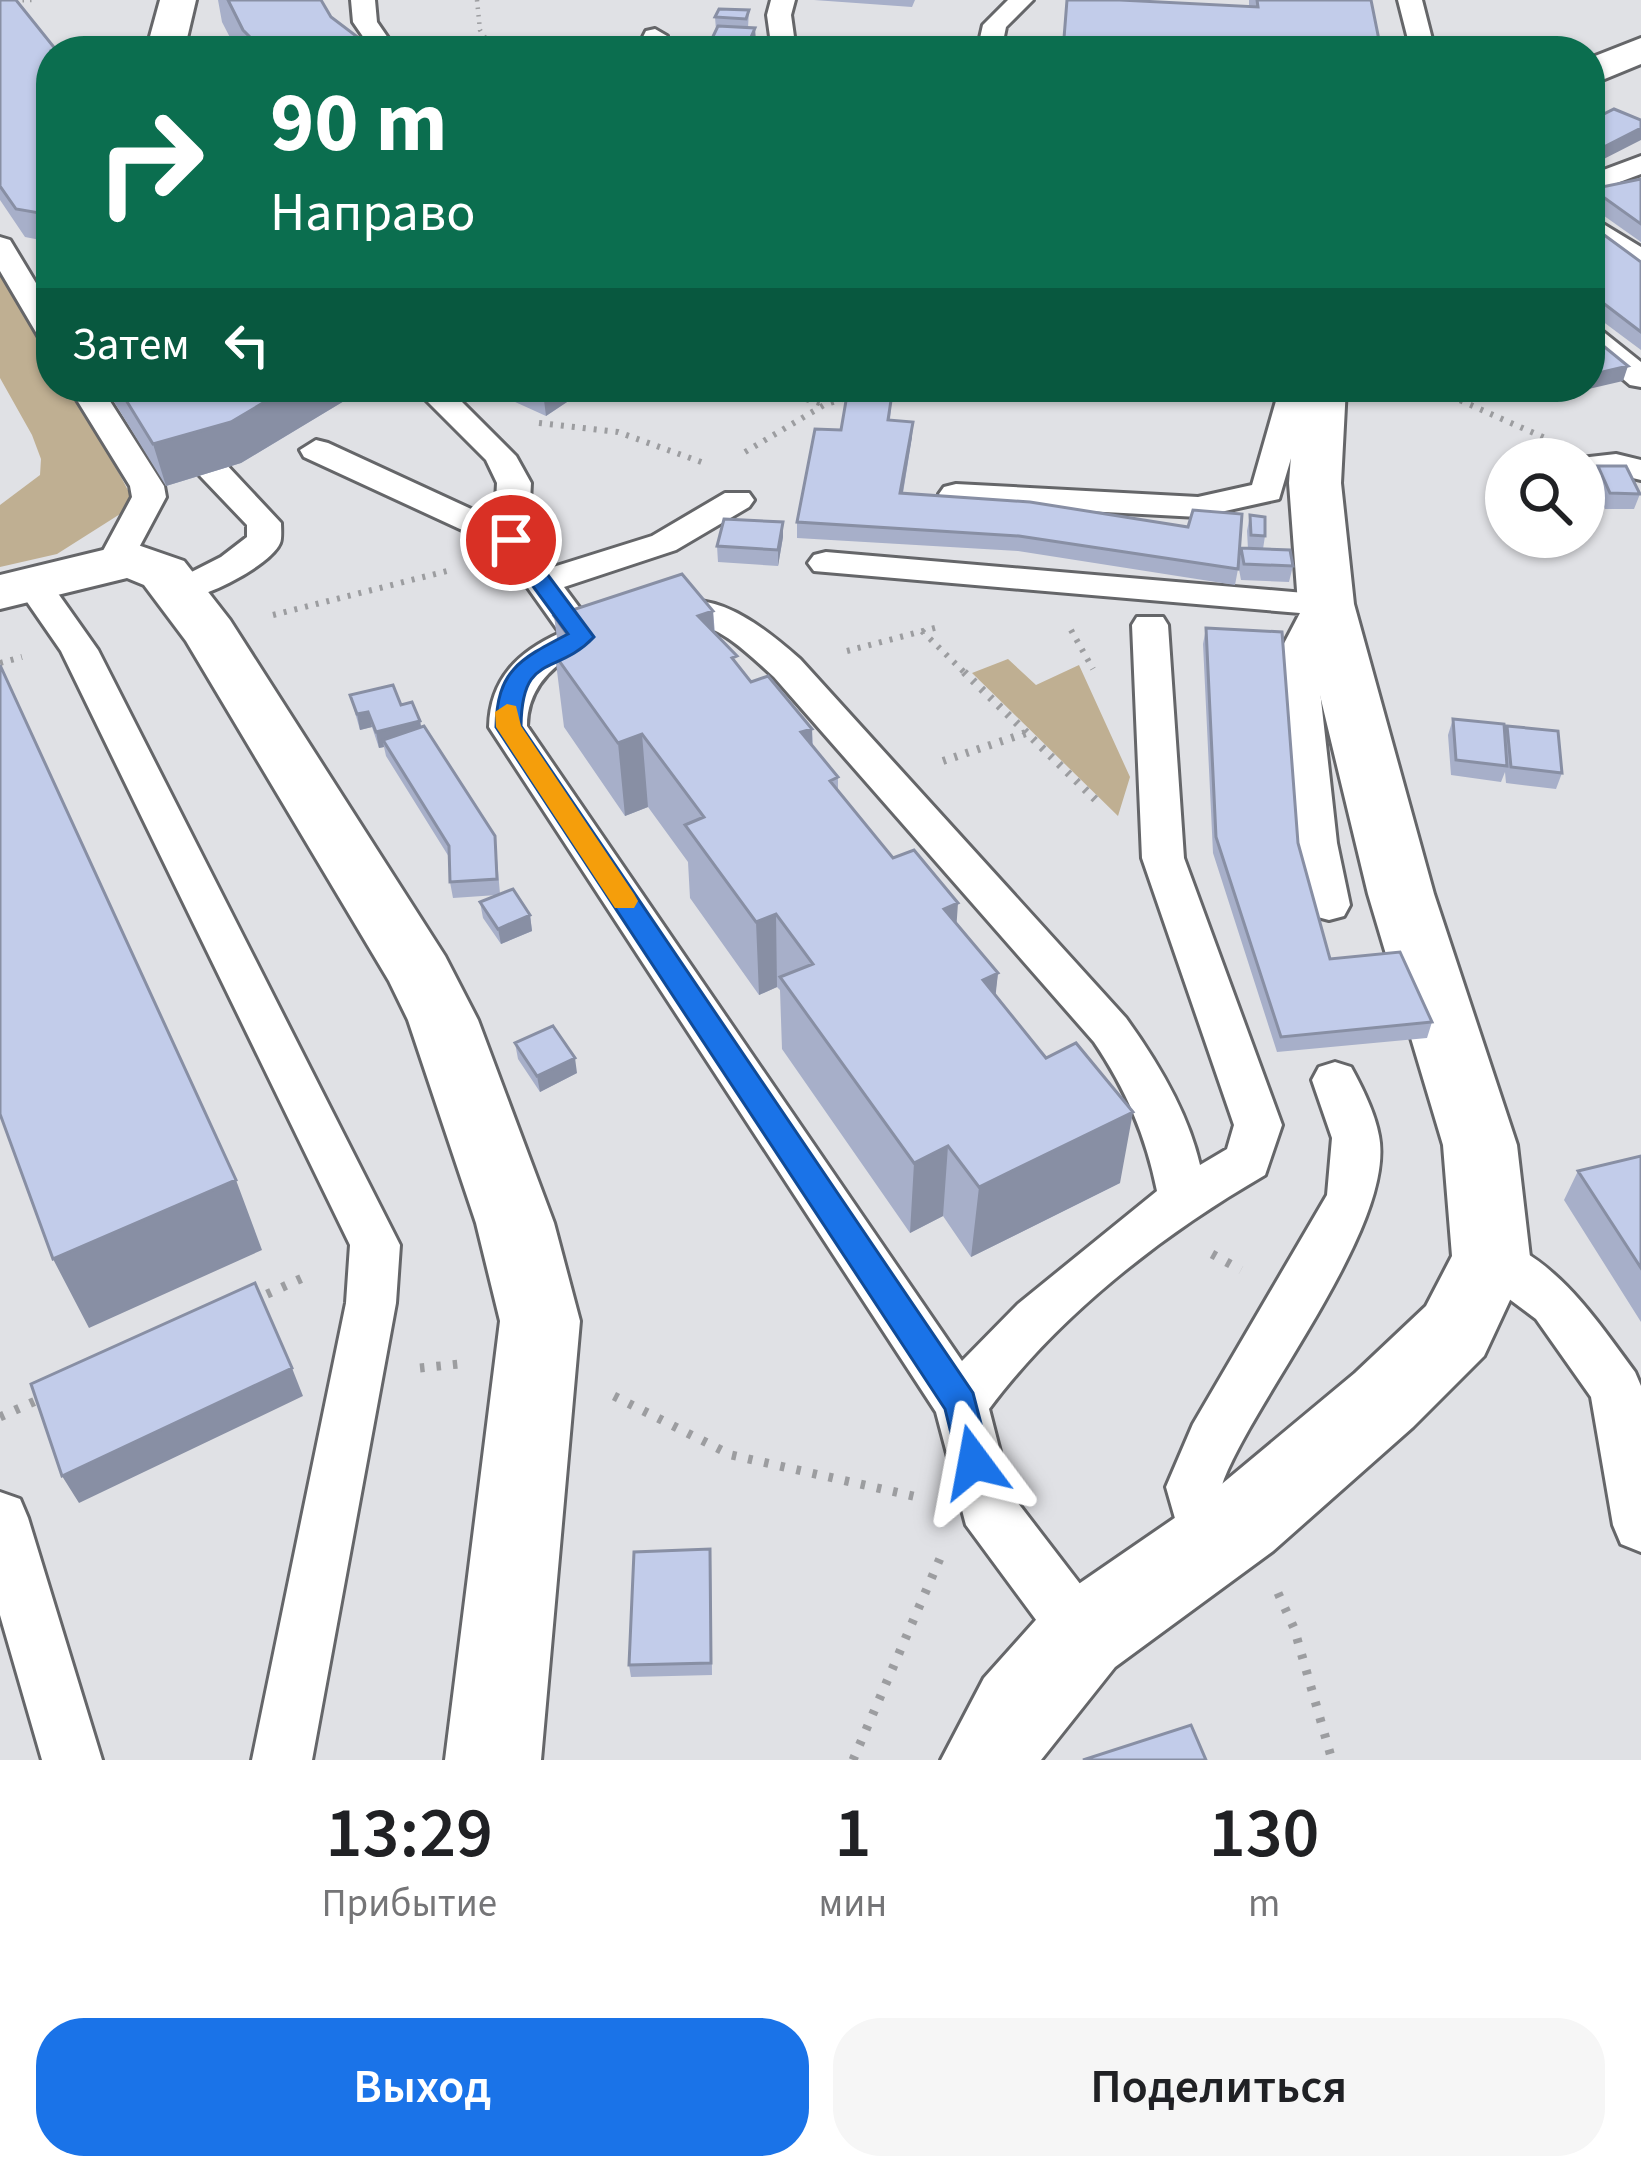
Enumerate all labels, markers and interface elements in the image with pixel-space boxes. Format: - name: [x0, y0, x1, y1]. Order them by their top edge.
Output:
- text: 90 m: [270, 64, 448, 184]
- icon: right: [72, 84, 228, 240]
- text: Направо: [270, 175, 475, 252]
- icon: left: [214, 312, 280, 378]
- text: Затем: [72, 313, 190, 377]
- map controls: [1485, 438, 1605, 558]
- button: search: [1485, 438, 1605, 558]
- pin: [460, 489, 562, 591]
- icon: arrive: [478, 507, 544, 573]
- position arrow: [911, 1399, 1037, 1525]
- text: 13:29: [326, 1782, 493, 1885]
- text: 1: [834, 1782, 871, 1885]
- text: 130: [1209, 1782, 1320, 1885]
- text: Прибытие: [321, 1876, 497, 1932]
- text: мин: [819, 1876, 887, 1932]
- text: m: [1248, 1876, 1280, 1932]
- button: Выход: [36, 2018, 809, 2156]
- button: Поделиться: [833, 2018, 1605, 2156]

